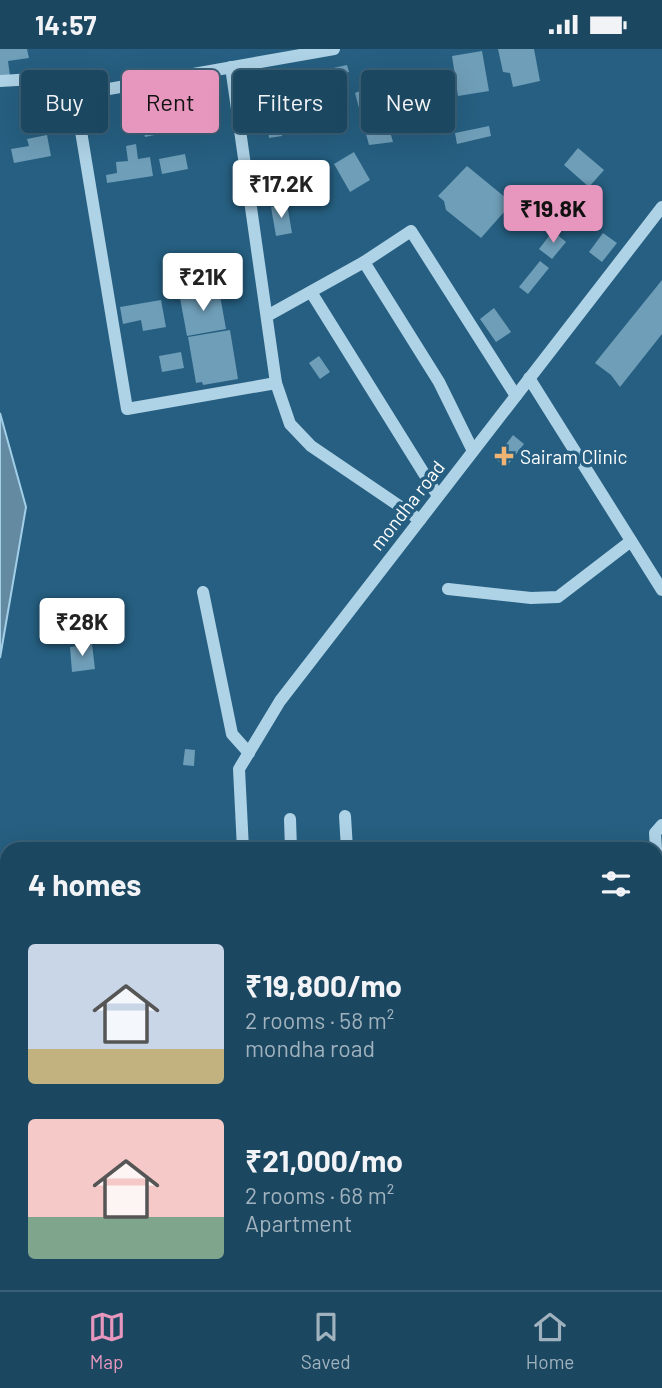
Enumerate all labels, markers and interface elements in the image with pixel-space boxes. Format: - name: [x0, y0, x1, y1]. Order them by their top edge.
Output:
- text: 14:57: [35, 9, 96, 40]
- chip: Buy: [21, 70, 108, 133]
- chip: Rent: [122, 70, 219, 133]
- chip: Filters: [233, 70, 347, 133]
- chip: New: [361, 70, 455, 133]
- pin: ₹17.2K: [224, 160, 338, 220]
- text: ₹17.2K: [249, 169, 313, 197]
- pin: ₹19.8K: [496, 185, 610, 245]
- text: ₹19.8K: [520, 194, 586, 222]
- pin: ₹21K: [162, 253, 244, 313]
- text: ₹21K: [179, 262, 227, 290]
- place label: Sairam Clinic: [520, 445, 627, 468]
- marker: Sairam Clinic: [494, 446, 514, 466]
- street label: mondha road: [365, 456, 449, 554]
- pin: ₹28K: [41, 599, 123, 658]
- text: ₹28K: [56, 607, 108, 635]
- icon: filters: [597, 865, 635, 903]
- text: 4 homes: [28, 866, 141, 902]
- text: ₹19,800/mo: [245, 967, 402, 1003]
- icon: home: [84, 972, 168, 1056]
- text: 2 rooms · 58 m²: [245, 1006, 394, 1034]
- text: mondha road: [245, 1034, 375, 1062]
- text: ₹21,000/mo: [245, 1142, 403, 1178]
- icon: home: [84, 1147, 168, 1231]
- text: 2 rooms · 68 m²: [245, 1181, 394, 1209]
- text: Apartment: [245, 1209, 352, 1237]
- tab: Map: [88, 1308, 126, 1373]
- tab: Saved: [301, 1308, 351, 1373]
- tab: Home: [526, 1308, 574, 1373]

